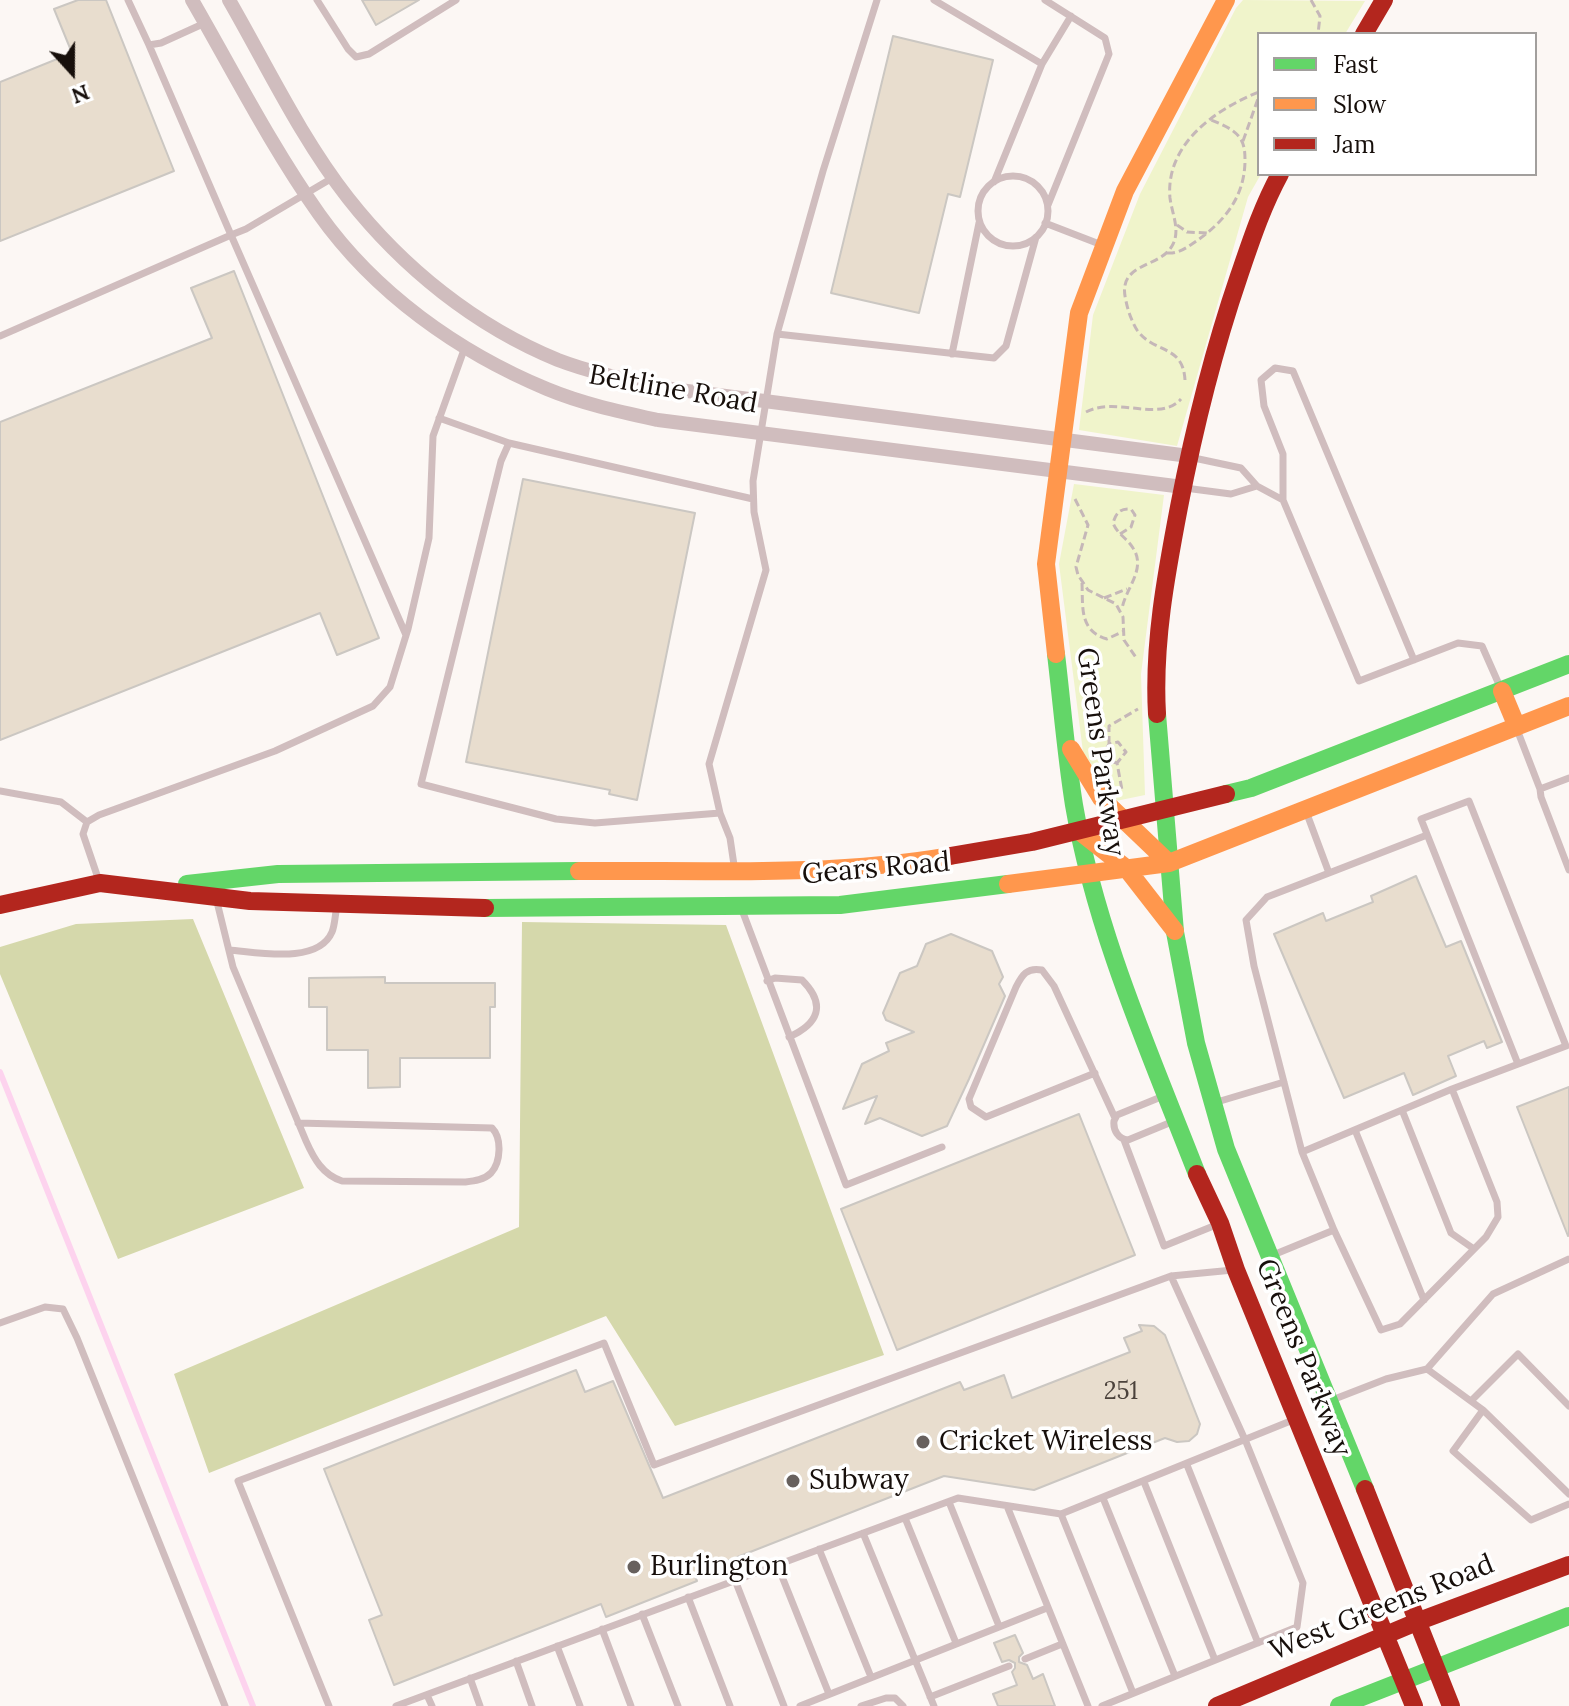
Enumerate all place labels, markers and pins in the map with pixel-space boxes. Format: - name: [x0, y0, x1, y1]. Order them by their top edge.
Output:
- place label: Cricket Wireless: [939, 1425, 1153, 1459]
- marker: Cricket Wireless: [914, 1433, 932, 1451]
- place label: Subway: [809, 1464, 909, 1498]
- marker: Subway: [784, 1472, 802, 1490]
- place label: Burlington: [650, 1550, 788, 1584]
- marker: Burlington: [625, 1558, 643, 1576]

